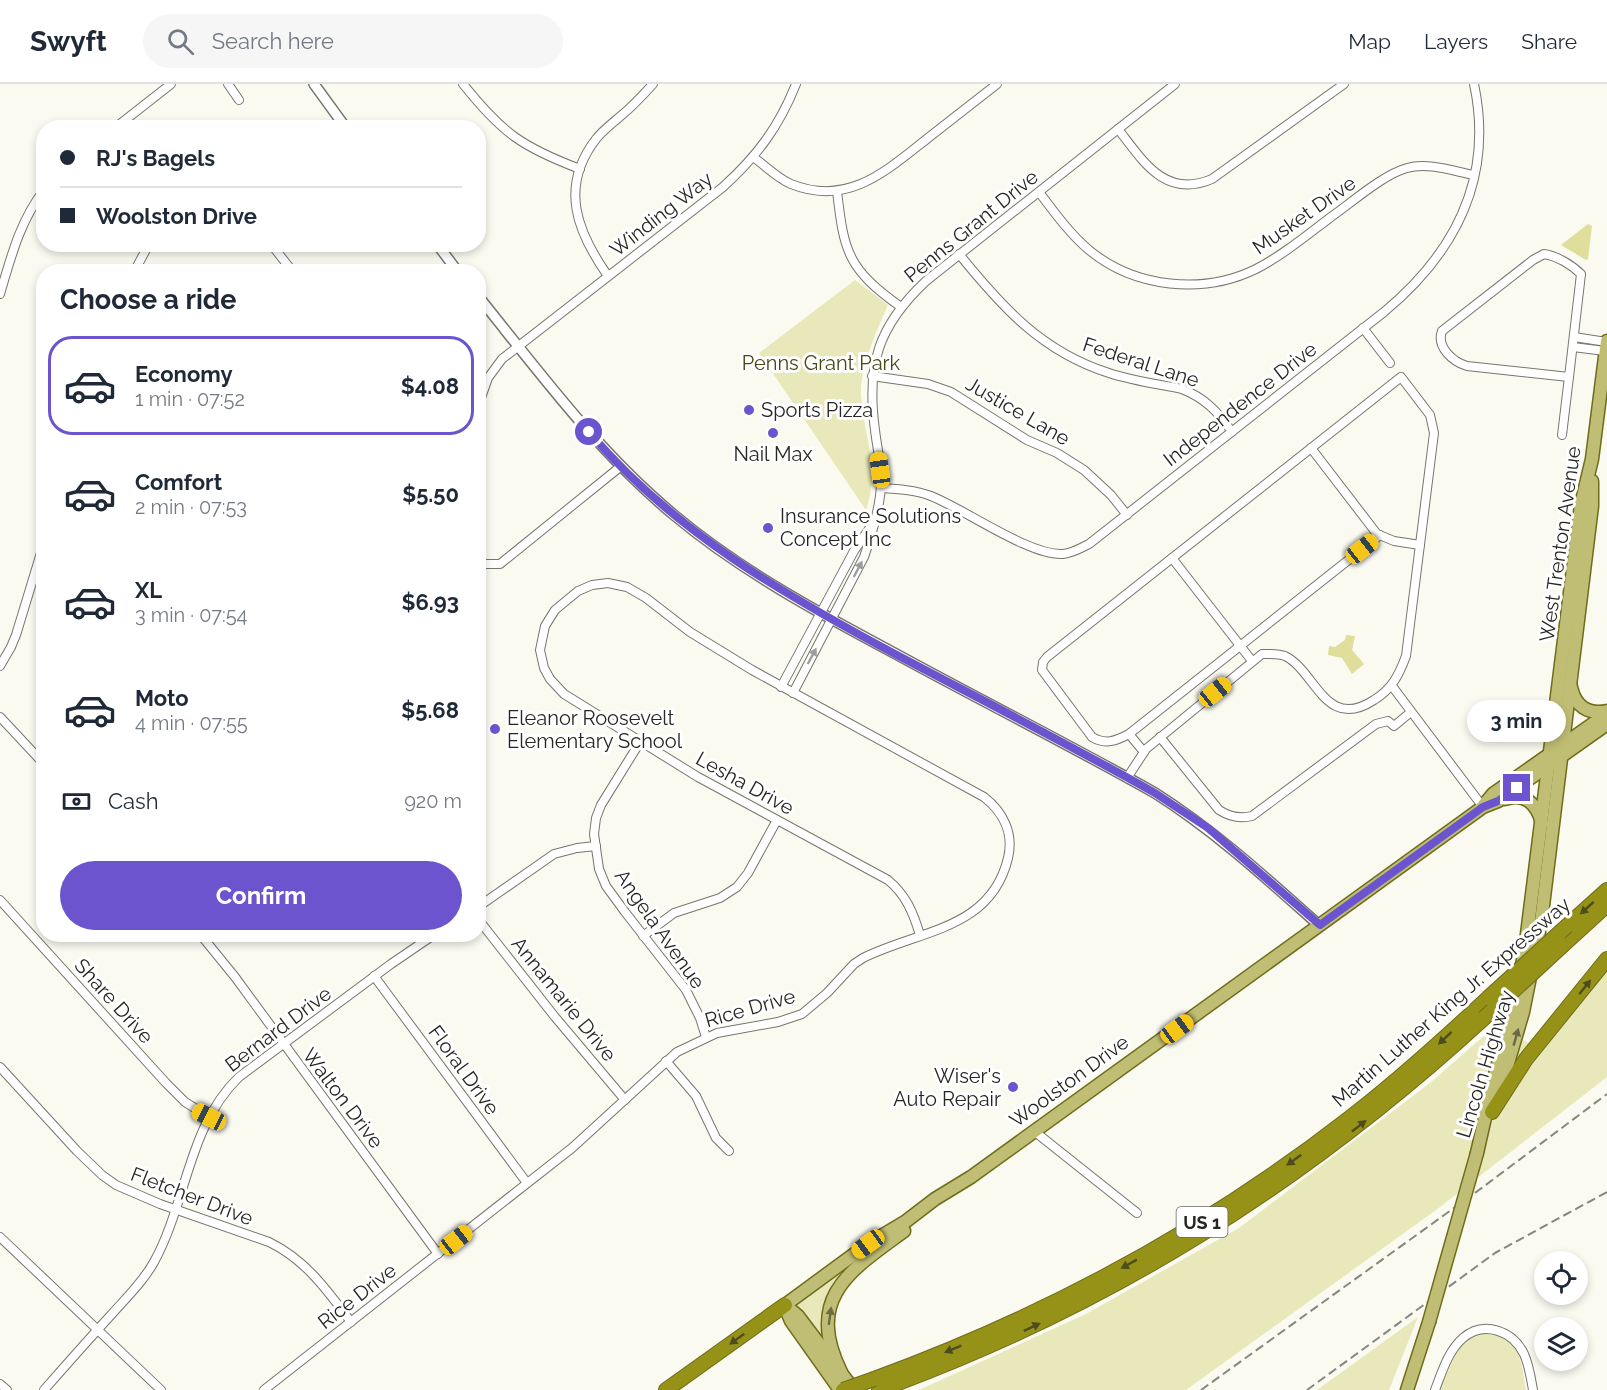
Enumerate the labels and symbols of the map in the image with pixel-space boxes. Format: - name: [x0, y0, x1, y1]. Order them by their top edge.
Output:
- street label: Penns Grant Drive: [899, 164, 1043, 287]
- street label: Winding Way: [605, 166, 717, 261]
- street label: Musket Drive: [1248, 171, 1360, 259]
- street label: Federal Lane: [1080, 332, 1202, 392]
- street label: Independence Drive: [1159, 337, 1322, 471]
- park label: Penns Grant Park: [742, 351, 901, 375]
- street label: Justice Lane: [962, 372, 1074, 450]
- place label: Sports Pizza: [761, 398, 873, 422]
- marker: Sports Pizza: [742, 403, 756, 417]
- route start: [575, 418, 602, 445]
- marker: Nail Max: [766, 426, 780, 440]
- place label: Nail Max: [734, 442, 812, 466]
- street label: West Trenton Avenue: [1534, 444, 1586, 643]
- car: [869, 451, 891, 489]
- place label: Insurance Solutions Concept Inc: [780, 504, 961, 551]
- marker: Insurance Solutions Concept Inc: [761, 521, 775, 535]
- car: [1342, 531, 1382, 567]
- one-way arrow: [853, 560, 863, 577]
- one-way arrow: [807, 648, 817, 665]
- car: [1195, 674, 1235, 710]
- callout: 3 min: [1468, 701, 1567, 743]
- place label: Eleanor Roosevelt Elementary School: [507, 706, 683, 753]
- marker: Eleanor Roosevelt Elementary School: [488, 722, 502, 736]
- street label: Lesha Drive: [692, 746, 798, 820]
- route end: [1503, 774, 1530, 801]
- street label: Angela Avenue: [610, 865, 710, 994]
- street label: Martin Luther King Jr. Expressway: [1327, 892, 1575, 1112]
- one-way arrow: [1580, 901, 1595, 914]
- street label: Annamarie Drive: [507, 932, 622, 1066]
- street label: Share Drive: [70, 954, 159, 1049]
- one-way arrow: [1578, 979, 1590, 994]
- street label: Bernard Drive: [220, 981, 336, 1077]
- street label: Rice Drive: [702, 984, 798, 1032]
- street label: Lincoln Highway: [1451, 987, 1519, 1141]
- car: [1157, 1011, 1197, 1047]
- street label: Floral Drive: [424, 1021, 505, 1120]
- one-way arrow: [1512, 1028, 1521, 1046]
- street label: Woolston Drive: [1005, 1030, 1133, 1132]
- one-way arrow: [1438, 1031, 1453, 1045]
- street label: Walton Drive: [298, 1043, 389, 1153]
- place label: Wiser's Auto Repair: [893, 1064, 1001, 1111]
- marker: Wiser's Auto Repair: [1006, 1080, 1020, 1094]
- car: [189, 1101, 229, 1133]
- one-way arrow: [1351, 1119, 1367, 1132]
- one-way arrow: [1286, 1154, 1302, 1166]
- street label: Fletcher Drive: [127, 1162, 257, 1230]
- road number: US 1: [1176, 1207, 1228, 1237]
- car: [436, 1222, 476, 1258]
- car: [848, 1226, 888, 1262]
- street label: Rice Drive: [313, 1258, 401, 1334]
- one-way arrow: [1120, 1259, 1137, 1269]
- one-way arrow: [825, 1306, 834, 1325]
- one-way arrow: [1024, 1322, 1041, 1331]
- one-way arrow: [730, 1333, 746, 1345]
- one-way arrow: [944, 1344, 962, 1354]

